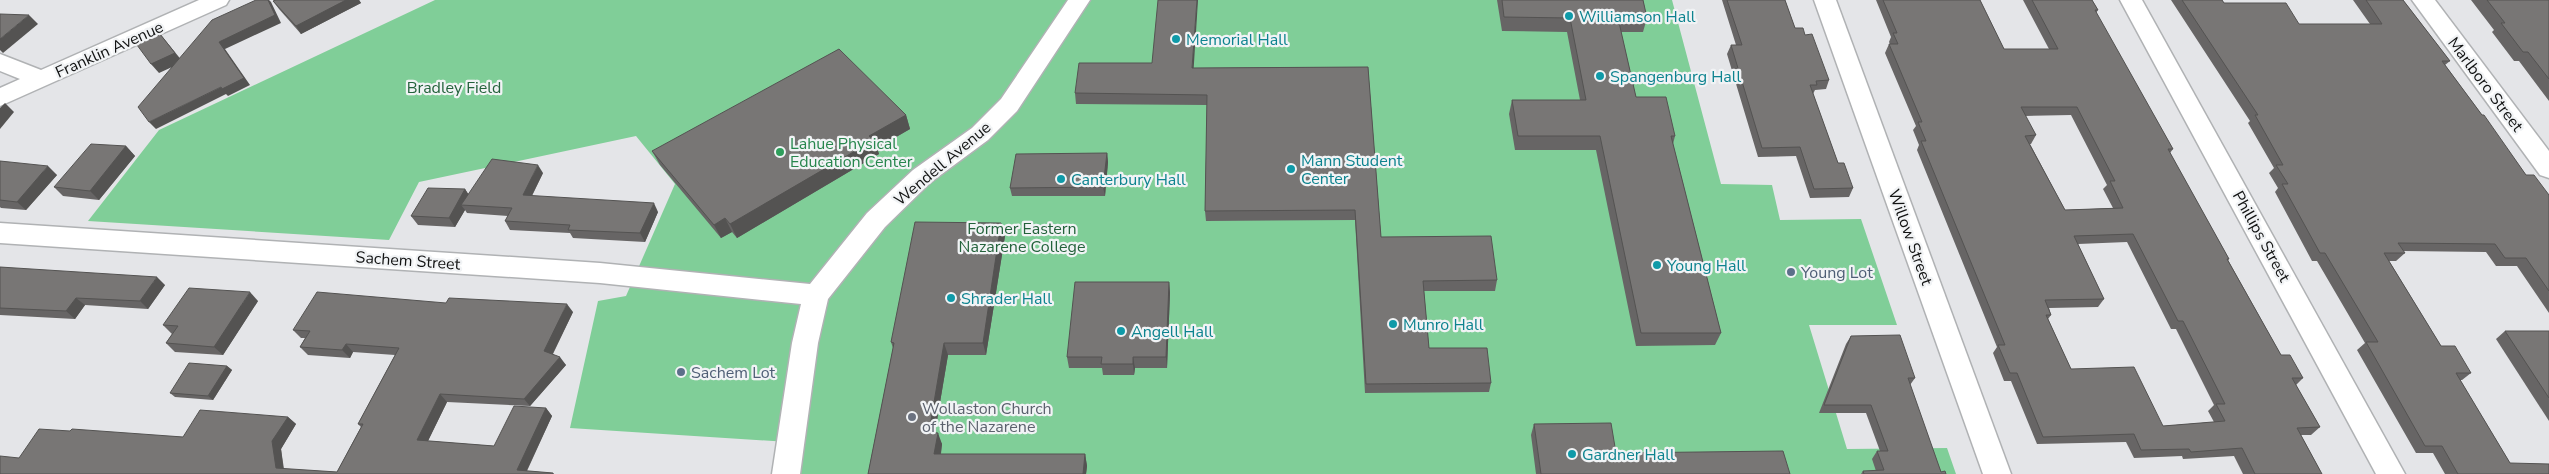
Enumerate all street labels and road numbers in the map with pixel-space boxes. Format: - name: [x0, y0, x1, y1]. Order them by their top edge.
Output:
- street label: Franklin Avenue: [52, 16, 167, 84]
- street label: Marlboro Street: [2442, 33, 2528, 137]
- street label: Wendell Avenue: [890, 117, 996, 211]
- street label: Willow Street: [1882, 186, 1938, 289]
- street label: Phillips Street: [2227, 187, 2295, 286]
- street label: Sachem Street: [355, 246, 461, 276]

